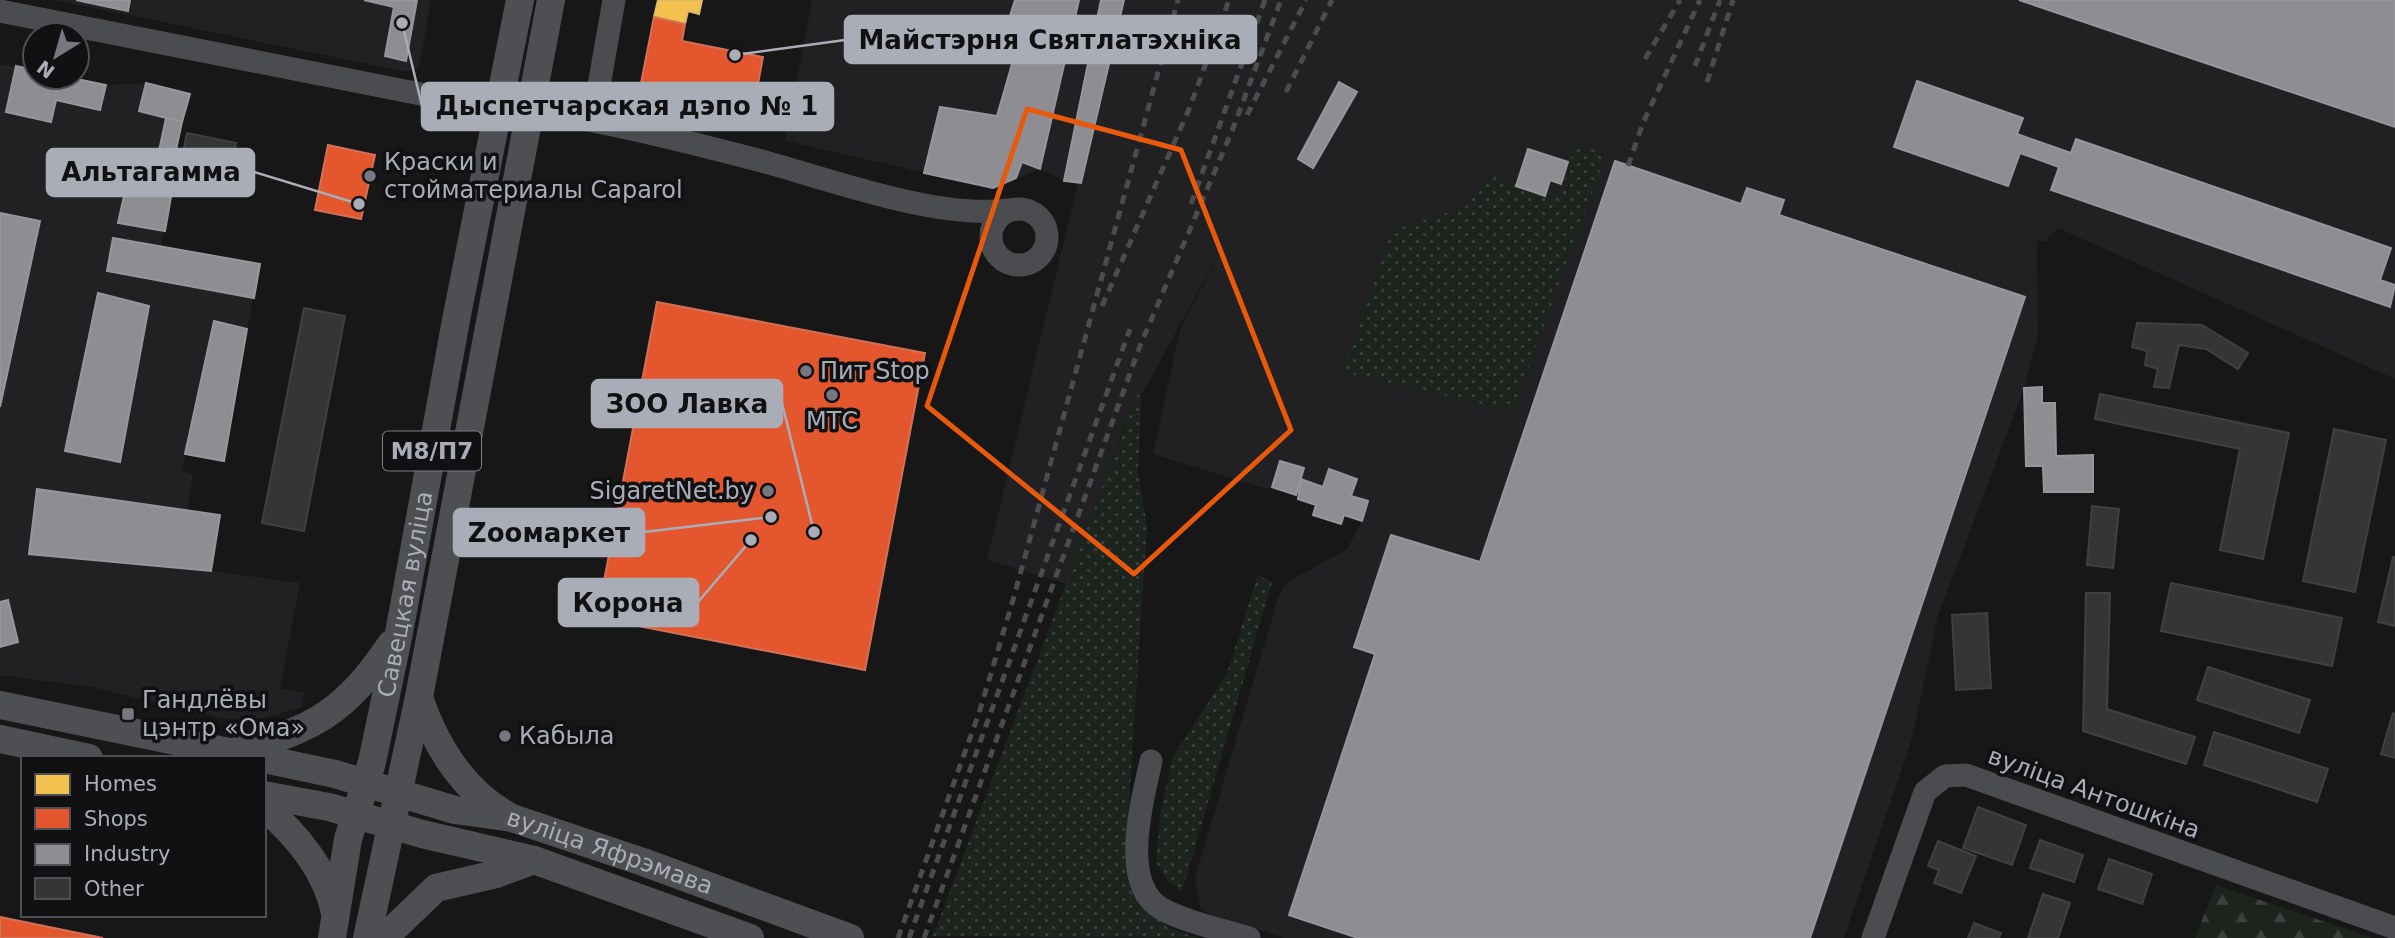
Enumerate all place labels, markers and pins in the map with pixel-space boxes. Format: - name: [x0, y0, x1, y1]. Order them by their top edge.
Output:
- callout: Майстэрня Святлатэхніка: [845, 16, 1256, 63]
- callout: Дыспетчарская дэпо № 1: [422, 83, 833, 130]
- place label: Краски и стойматериалы Сaparol: [384, 148, 683, 204]
- callout: Альтагамма: [47, 149, 254, 196]
- marker: Краски и стойматериалы Сaparol: [362, 168, 378, 184]
- place label: Пит Stop: [820, 357, 930, 385]
- marker: Пит Stop: [798, 363, 814, 379]
- callout: ЗОО Лавка: [592, 380, 782, 427]
- marker: МТС: [824, 387, 840, 403]
- place label: МТС: [806, 407, 858, 435]
- place label: SigaretNet.by: [589, 477, 754, 505]
- marker: SigaretNet.by: [760, 483, 776, 499]
- callout: Zooмаркет: [454, 509, 644, 556]
- callout: Корона: [559, 579, 698, 626]
- place label: Гандлёвы цэнтр «Ома»: [142, 686, 305, 742]
- marker: Гандлёвы цэнтр «Ома»: [120, 706, 136, 722]
- place label: Кабыла: [519, 722, 615, 750]
- marker: Кабыла: [497, 728, 513, 744]

